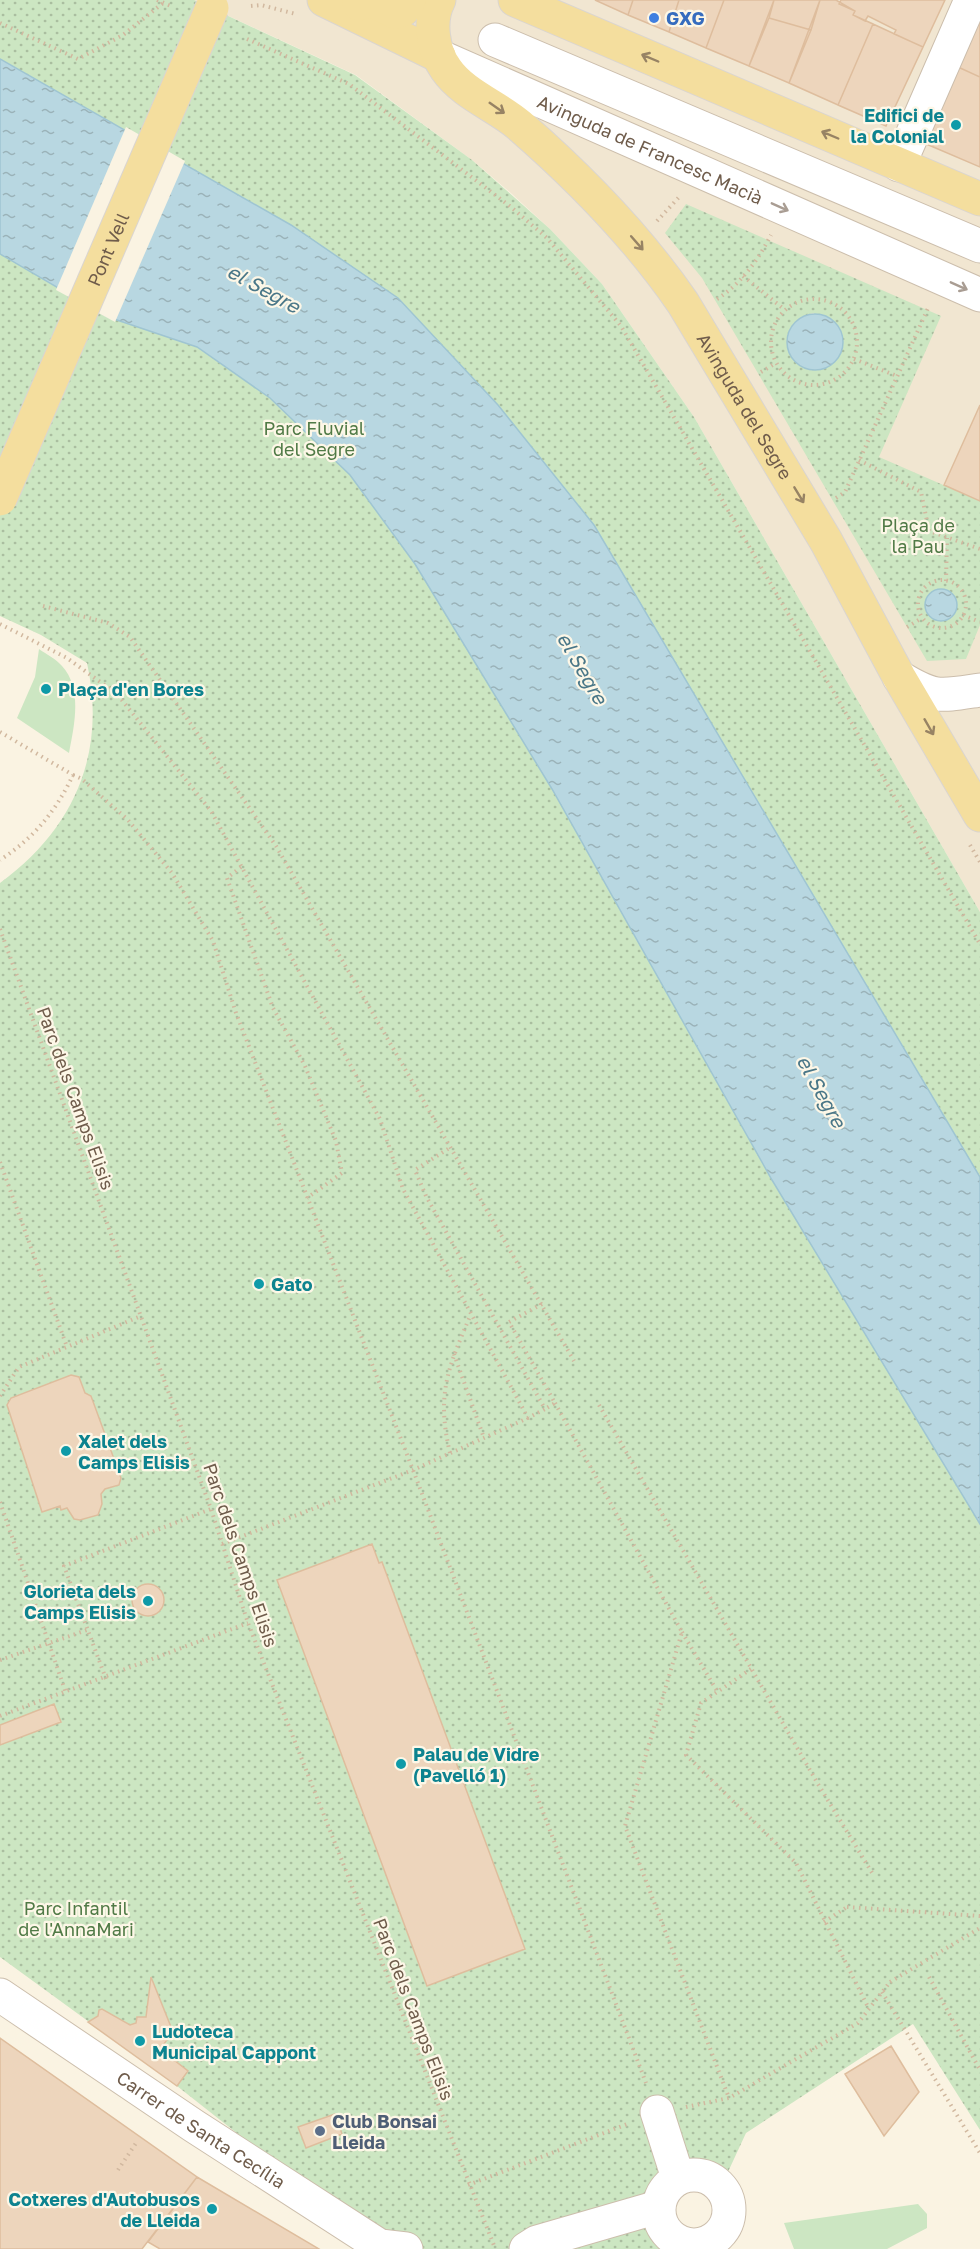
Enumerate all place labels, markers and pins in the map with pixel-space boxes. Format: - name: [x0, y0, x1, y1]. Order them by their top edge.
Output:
- place label: GXG: [666, 7, 705, 29]
- marker: GXG: [647, 11, 661, 25]
- place label: Edifici de la Colonial: [850, 104, 944, 147]
- marker: Edifici de la Colonial: [949, 118, 963, 132]
- place label: Plaça d'en Bores: [58, 678, 204, 700]
- marker: Plaça d'en Bores: [39, 682, 53, 696]
- place label: Gato: [271, 1273, 313, 1295]
- marker: Gato: [252, 1277, 266, 1291]
- place label: Xalet dels Camps Elisis: [78, 1430, 190, 1473]
- marker: Xalet dels Camps Elisis: [59, 1444, 73, 1458]
- place label: Glorieta dels Camps Elisis: [24, 1580, 136, 1623]
- marker: Glorieta dels Camps Elisis: [141, 1594, 155, 1608]
- place label: Palau de Vidre (Pavelló 1): [413, 1743, 540, 1786]
- marker: Palau de Vidre (Pavelló 1): [394, 1757, 408, 1771]
- place label: Ludoteca Municipal Cappont: [152, 2020, 316, 2063]
- marker: Ludoteca Municipal Cappont: [133, 2034, 147, 2048]
- place label: Club Bonsai Lleida: [332, 2110, 437, 2153]
- marker: Club Bonsai Lleida: [313, 2124, 327, 2138]
- place label: Cotxeres d'Autobusos de Lleida: [8, 2188, 200, 2231]
- marker: Cotxeres d'Autobusos de Lleida: [205, 2202, 219, 2216]

